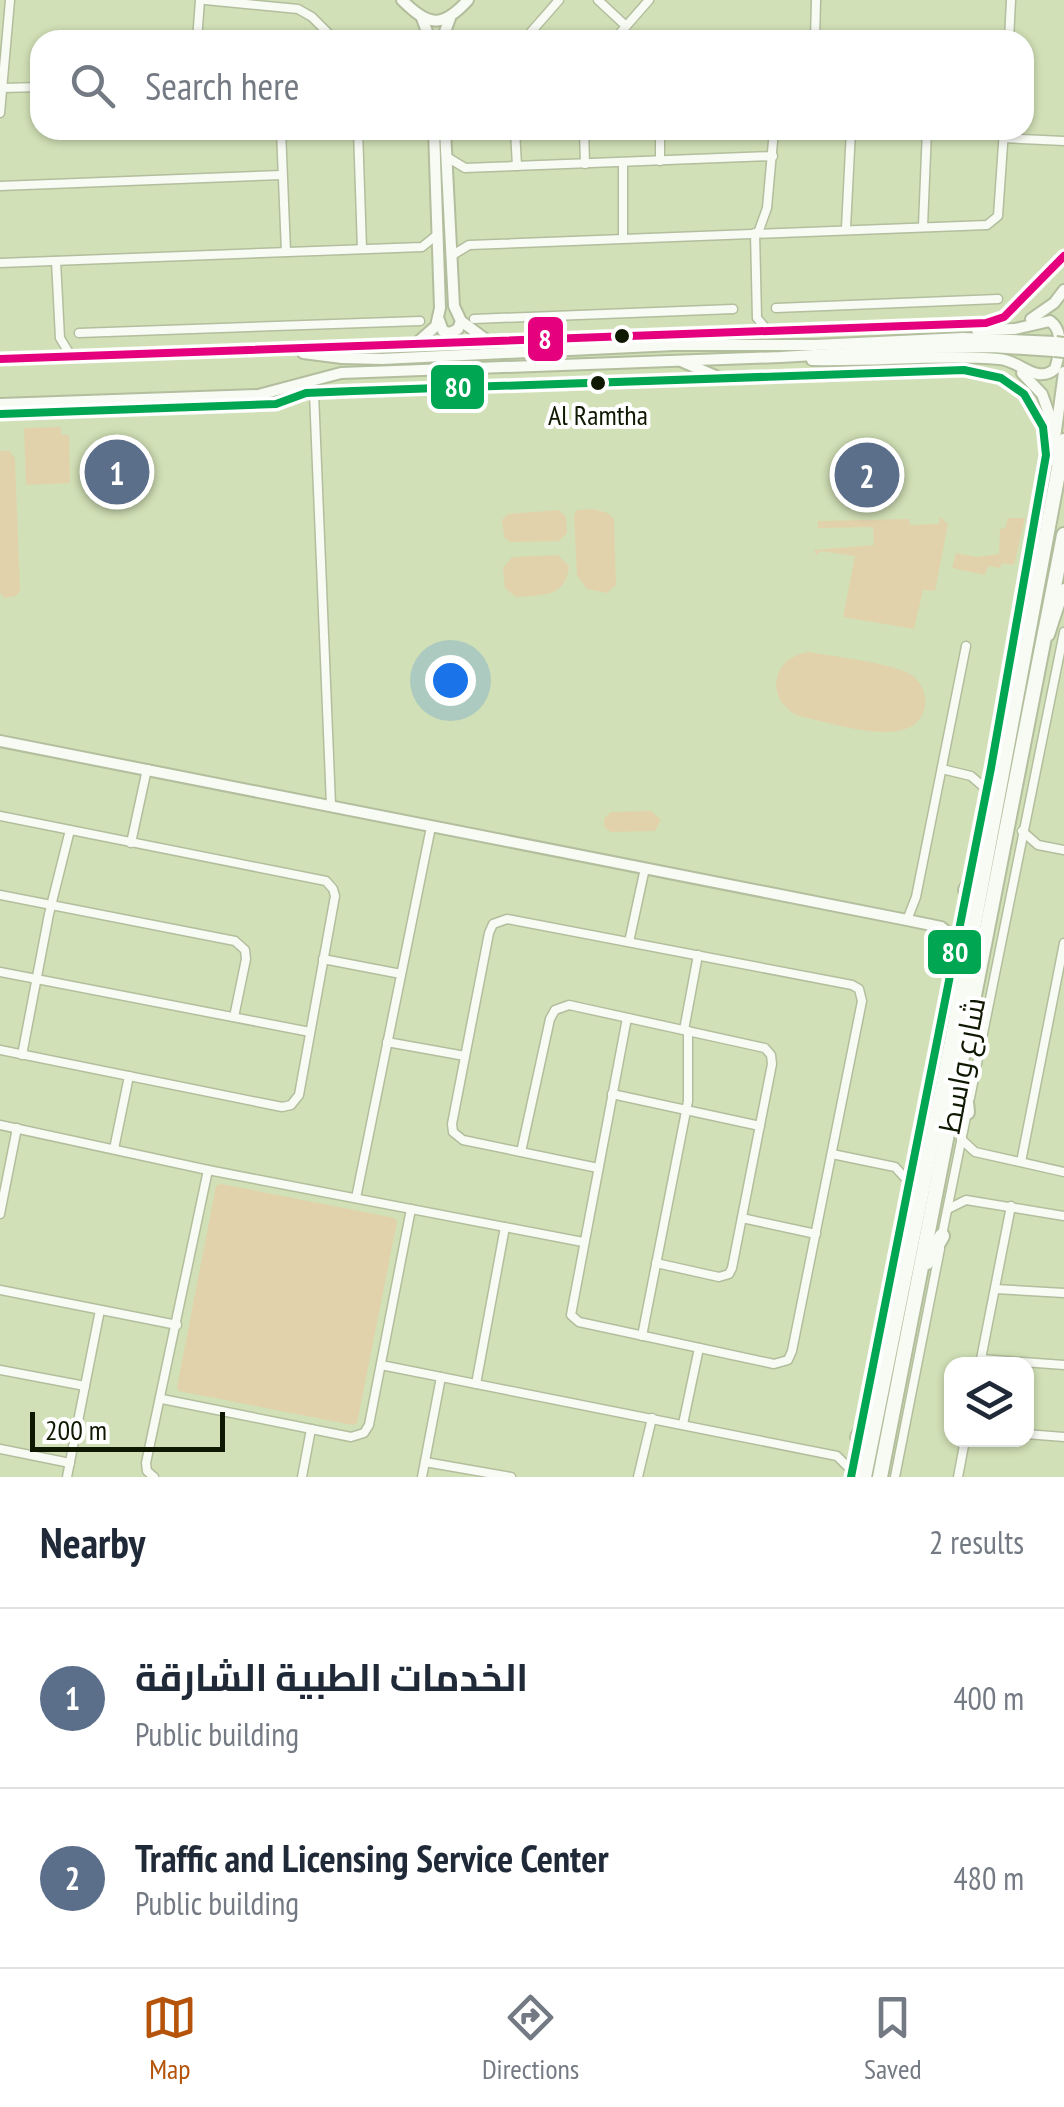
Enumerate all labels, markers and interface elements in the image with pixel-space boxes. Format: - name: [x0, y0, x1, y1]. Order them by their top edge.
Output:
- search box: [30, 30, 1034, 140]
- icon: search: [65, 58, 120, 113]
- text: Search here: [145, 61, 299, 110]
- line badge: 8: [526, 315, 565, 363]
- text: 8: [538, 320, 552, 357]
- unlabelled marker: [612, 326, 632, 346]
- line badge: 80: [429, 363, 486, 411]
- text: 80: [445, 368, 471, 405]
- marker: Al Ramtha: [588, 373, 608, 393]
- place label: Al Ramtha: [548, 396, 648, 433]
- pin: 1: [84, 434, 150, 510]
- pin: 2: [834, 438, 900, 512]
- your location: [425, 655, 476, 706]
- line badge: 80: [926, 928, 983, 976]
- text: 80: [942, 933, 968, 970]
- street label: شارع واسط: [929, 994, 995, 1137]
- map controls: [944, 1357, 1034, 1447]
- button: layers: [944, 1357, 1034, 1447]
- scale bar: [30, 1407, 225, 1452]
- text: 200 m: [45, 1411, 107, 1448]
- text: Nearby: [40, 1515, 145, 1570]
- text: 2 results: [929, 1521, 1024, 1563]
- text: الخدمات الطبية الشارقة: [135, 1652, 528, 1701]
- text: 1: [65, 1677, 80, 1719]
- text: 400 m: [953, 1677, 1024, 1719]
- text: Public building: [135, 1713, 299, 1755]
- text: Traffic and Licensing Service Center: [135, 1833, 609, 1882]
- text: 2: [65, 1857, 80, 1899]
- text: 480 m: [953, 1857, 1024, 1899]
- text: Public building: [135, 1882, 299, 1924]
- tab: Map: [142, 1990, 197, 2087]
- tab: Directions: [482, 1990, 579, 2087]
- tab: Saved: [864, 1990, 922, 2087]

